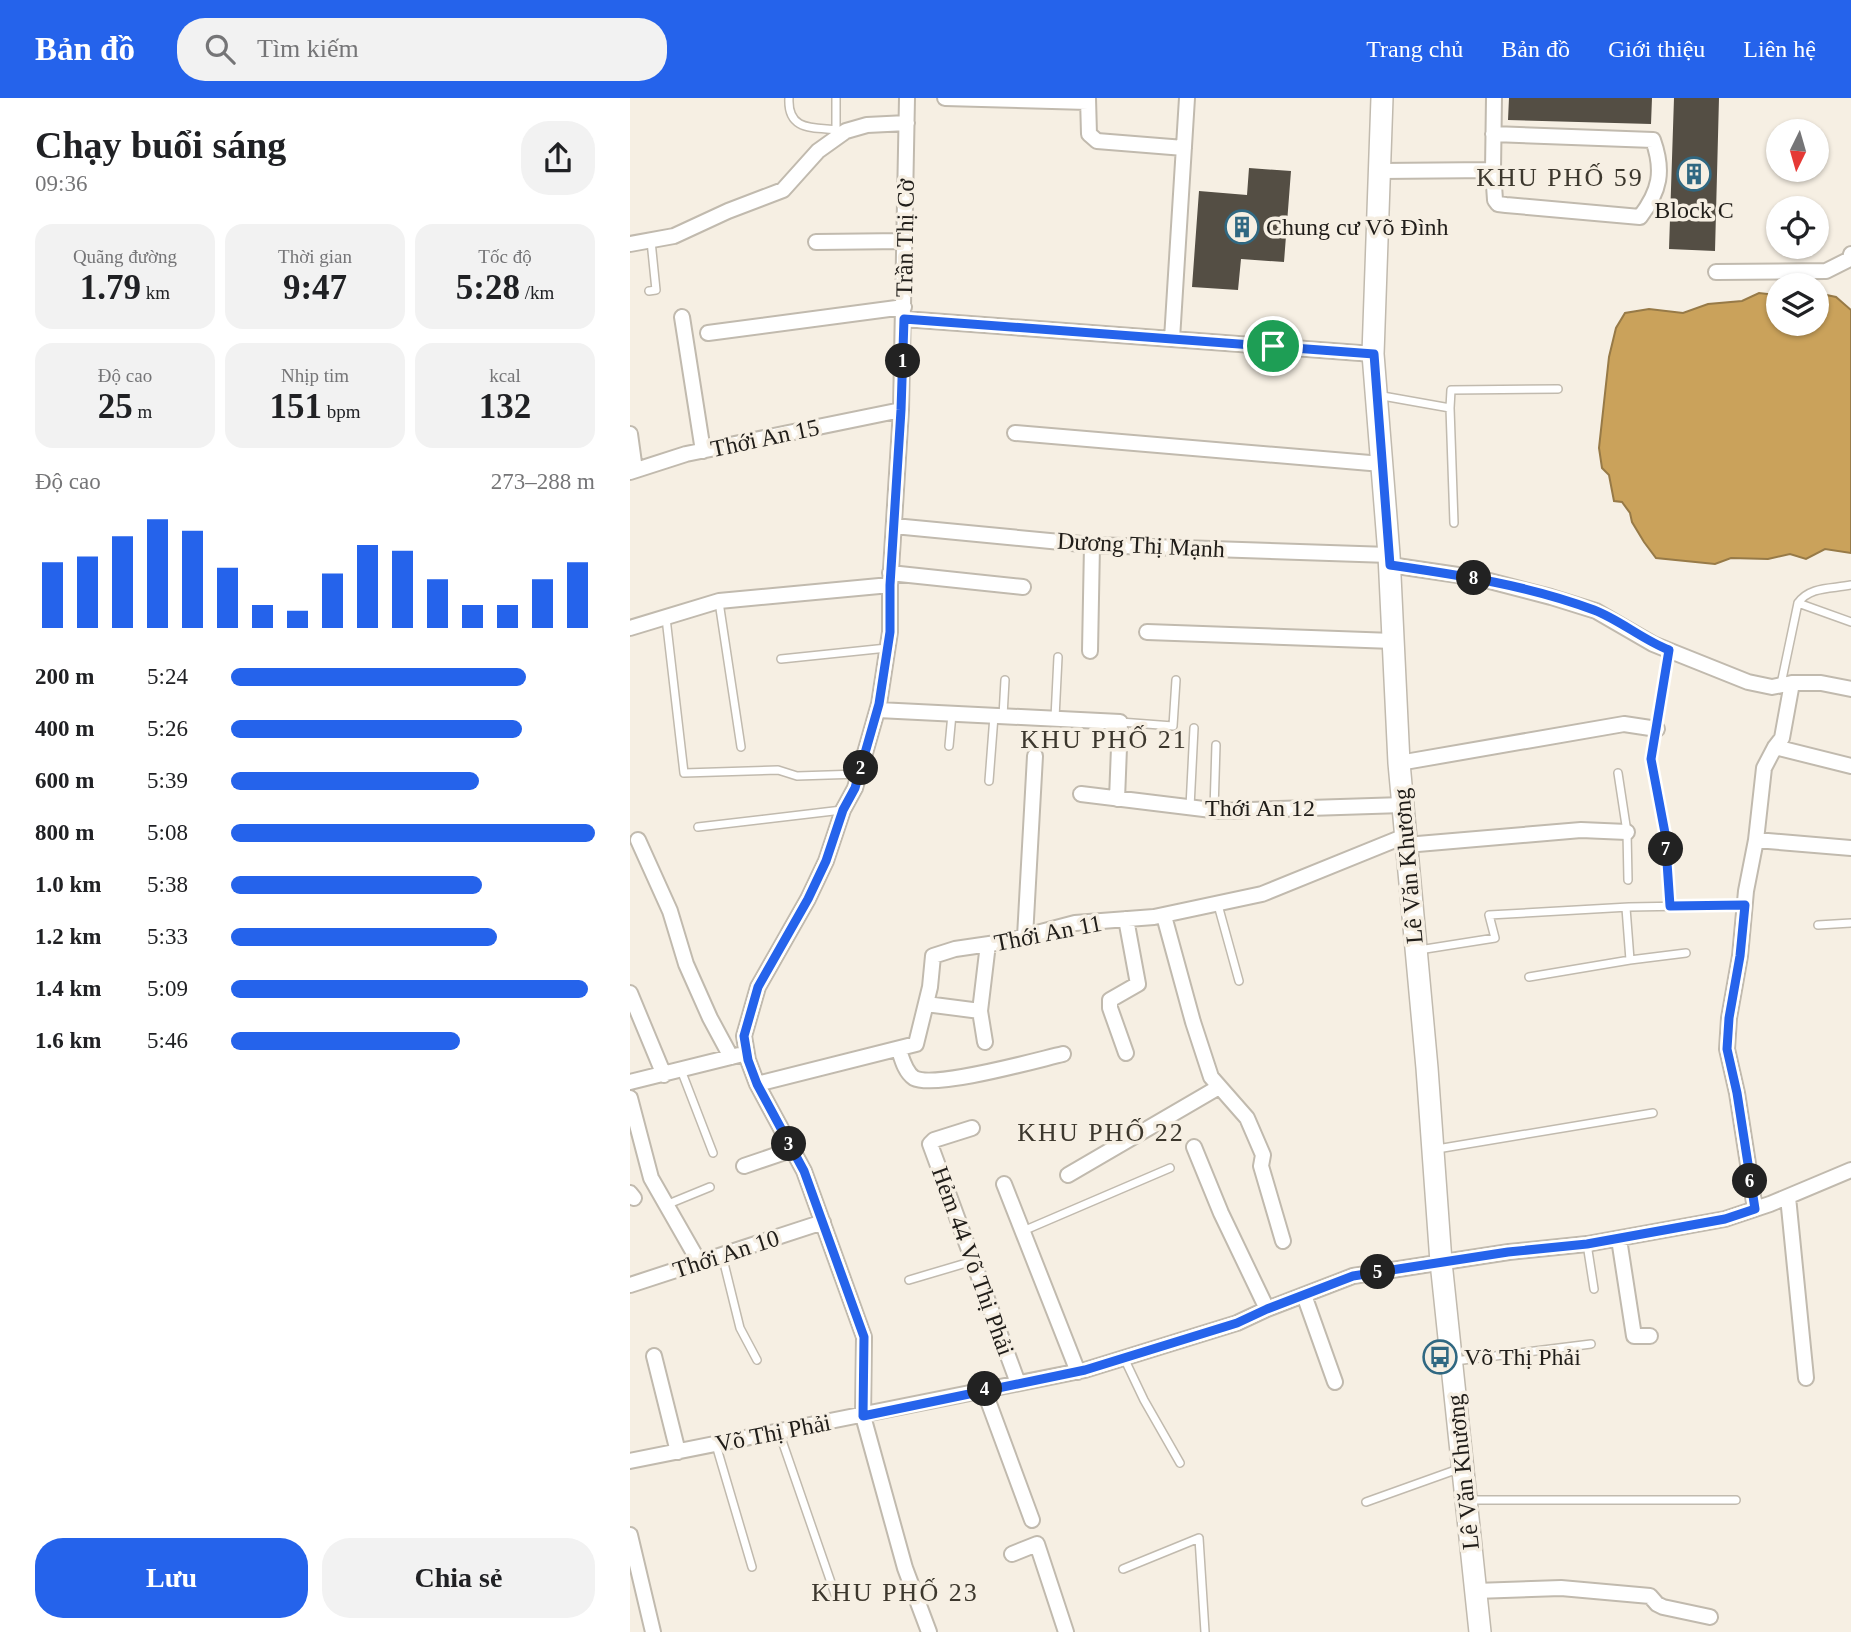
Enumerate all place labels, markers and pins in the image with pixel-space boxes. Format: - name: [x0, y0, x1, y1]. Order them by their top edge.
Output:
- building icon: Block C: [1675, 155, 1713, 193]
- place label: Block C: [1654, 197, 1734, 223]
- building icon: Chung cư Võ Đình: [1223, 208, 1261, 246]
- place label: Chung cư Võ Đình: [1266, 214, 1449, 240]
- pin: [1243, 316, 1303, 376]
- pin: 1: [886, 344, 920, 378]
- pin: 8: [1456, 560, 1492, 596]
- pin: 2: [844, 750, 878, 786]
- pin: 7: [1648, 832, 1684, 866]
- pin: 3: [772, 1126, 806, 1162]
- pin: 6: [1732, 1164, 1768, 1198]
- pin: 5: [1360, 1254, 1396, 1290]
- bus stop icon: Võ Thị Phải: [1421, 1338, 1459, 1376]
- place label: Võ Thị Phải: [1464, 1344, 1581, 1370]
- pin: 4: [968, 1372, 1002, 1406]

